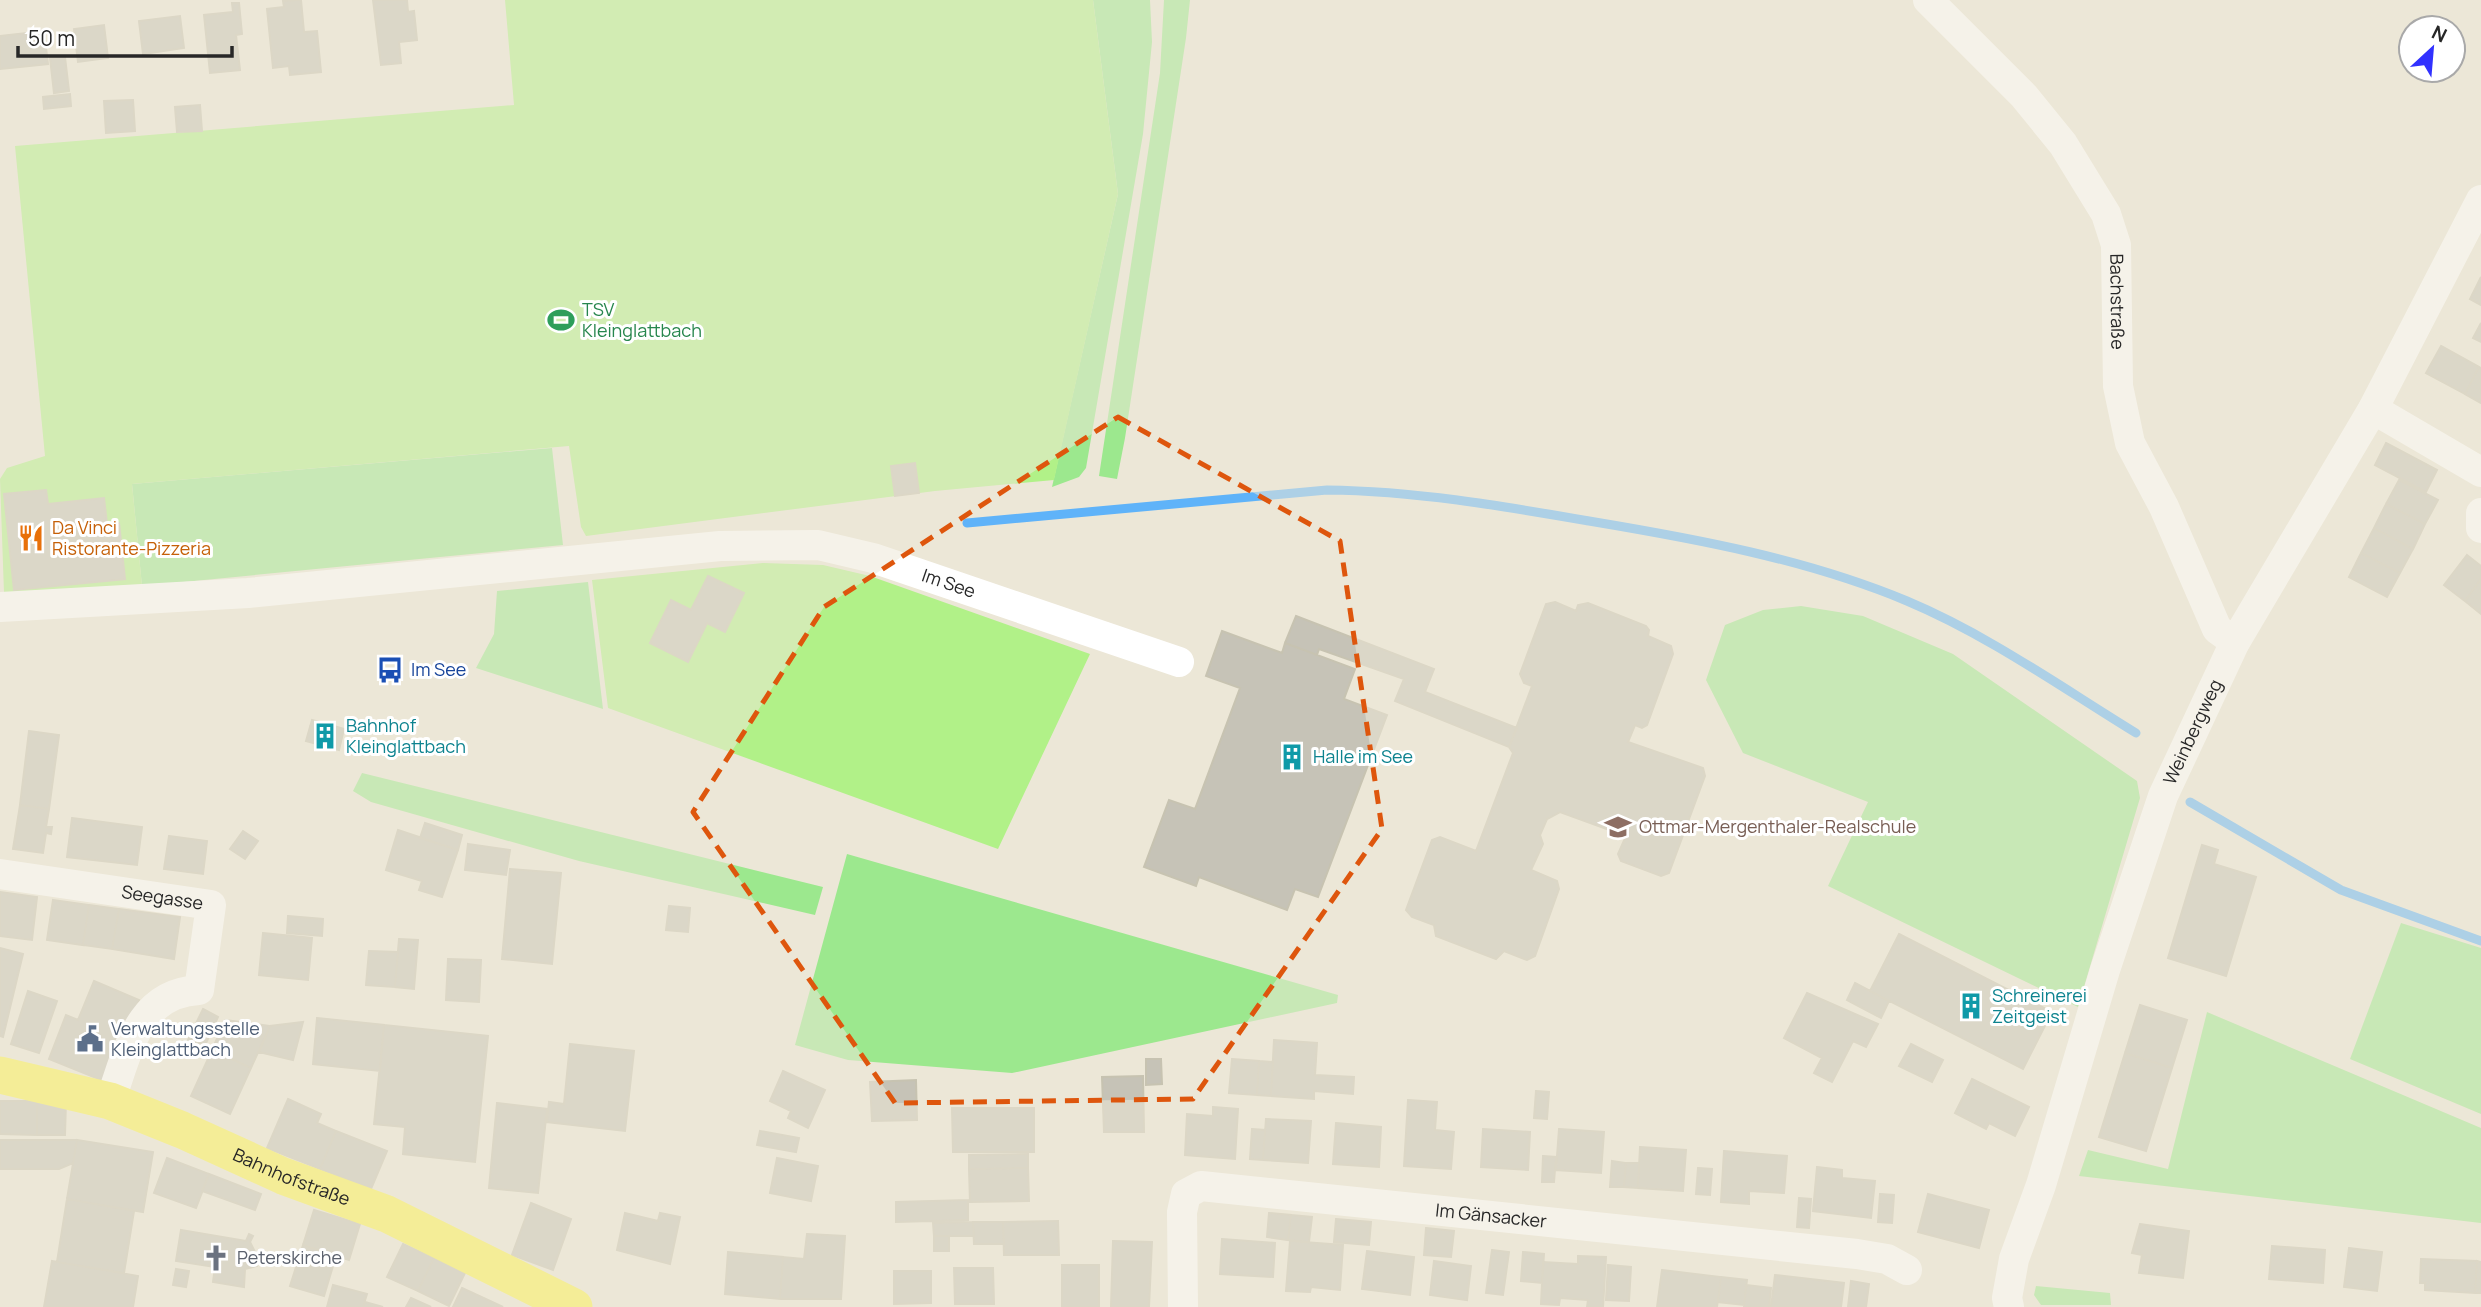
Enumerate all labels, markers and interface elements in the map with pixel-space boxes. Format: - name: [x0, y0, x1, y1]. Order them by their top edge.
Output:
- scale bar: [18, 14, 231, 58]
- north arrow: [2397, 14, 2467, 84]
- text: N: [2428, 19, 2451, 48]
- text: 50 m: [28, 24, 75, 52]
- street label: Bachstraße: [2105, 254, 2130, 350]
- place label: TSV Kleinglattbach: [582, 297, 702, 342]
- sports icon: TSV Kleinglattbach: [546, 305, 576, 335]
- place label: Da Vinci Ristorante-Pizzeria: [52, 515, 211, 560]
- restaurant icon: Da Vinci Ristorante-Pizzeria: [16, 523, 46, 553]
- street label: Im See: [919, 562, 979, 603]
- bus stop icon: Im See: [375, 655, 405, 685]
- place label: Im See: [411, 657, 466, 681]
- street label: Weinbergweg: [2157, 675, 2227, 788]
- place label: Bahnhof Kleinglattbach: [346, 713, 466, 758]
- building icon: Bahnhof Kleinglattbach: [310, 721, 340, 751]
- building icon: Halle im See: [1277, 742, 1307, 772]
- place label: Halle im See: [1313, 744, 1413, 768]
- school or university icon: Ottmar-Mergenthaler-Realschule: [1603, 812, 1633, 842]
- place label: Ottmar-Mergenthaler-Realschule: [1639, 814, 1916, 838]
- street label: Seegasse: [120, 879, 205, 915]
- place label: Schreinerei Zeitgeist: [1992, 983, 2087, 1028]
- building icon: Schreinerei Zeitgeist: [1956, 991, 1986, 1021]
- place label: Verwaltungsstelle Kleinglattbach: [111, 1016, 260, 1061]
- public building icon: Verwaltungsstelle Kleinglattbach: [75, 1024, 105, 1054]
- street label: Bahnhofstraße: [229, 1142, 354, 1211]
- street label: Im Gänsacker: [1434, 1197, 1548, 1233]
- church icon: Peterskirche: [201, 1243, 231, 1273]
- place label: Peterskirche: [237, 1245, 342, 1269]

